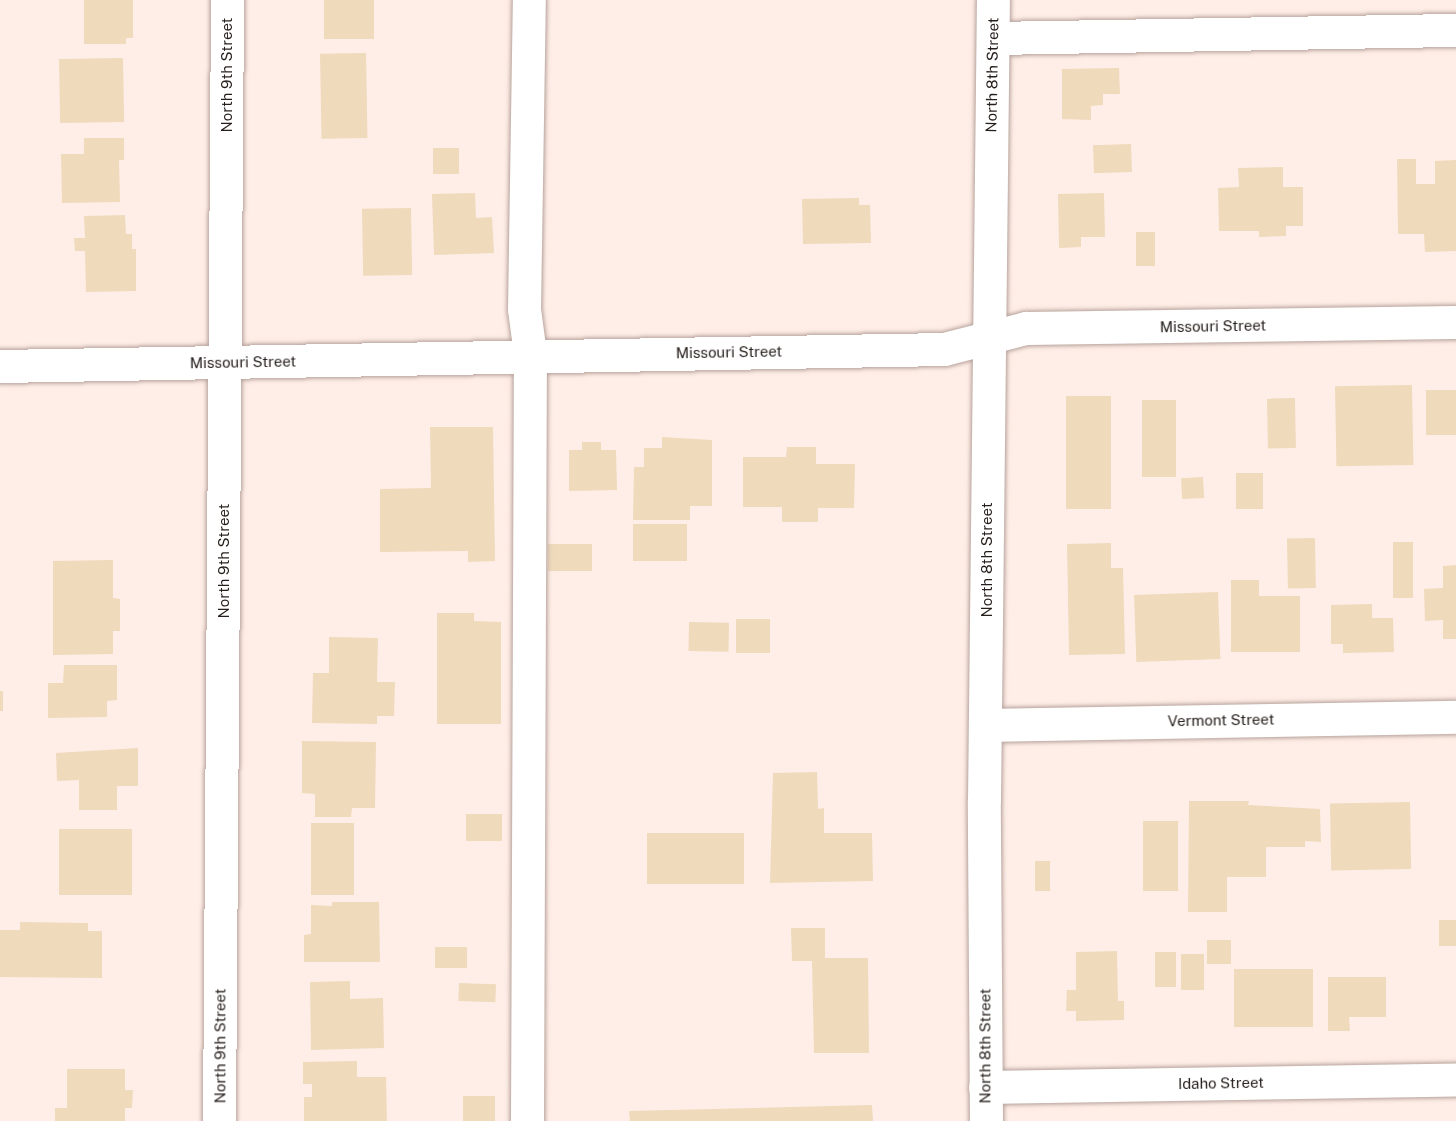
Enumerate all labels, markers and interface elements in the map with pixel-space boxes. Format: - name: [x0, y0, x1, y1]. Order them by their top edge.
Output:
- street label: North 8th Street: [982, 17, 1002, 133]
- street label: North 9th Street: [218, 18, 236, 132]
- street label: Missouri Street: [1160, 316, 1266, 336]
- street label: Missouri Street: [676, 342, 782, 362]
- street label: Missouri Street: [190, 352, 296, 372]
- street label: North 8th Street: [978, 502, 996, 618]
- street label: North 9th Street: [215, 504, 233, 618]
- street label: Vermont Street: [1167, 710, 1275, 730]
- street label: North 8th Street: [976, 988, 994, 1104]
- street label: North 9th Street: [211, 989, 229, 1103]
- street label: Idaho Street: [1178, 1073, 1264, 1093]

